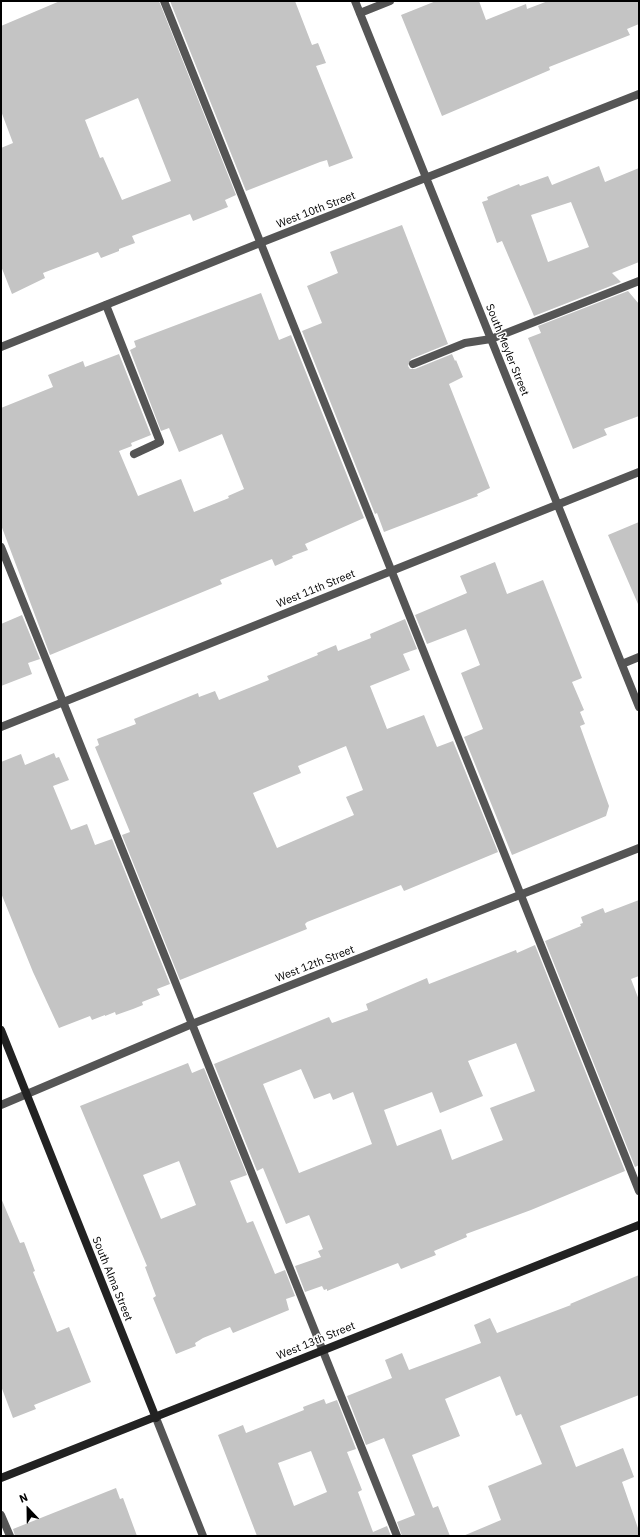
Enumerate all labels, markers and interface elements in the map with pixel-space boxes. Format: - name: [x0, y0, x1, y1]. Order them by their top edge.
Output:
- street label: West 10th Street: [275, 189, 357, 231]
- street label: South Meyler Street: [483, 302, 531, 398]
- street label: West 11th Street: [275, 567, 357, 611]
- street label: West 12th Street: [274, 943, 356, 985]
- street label: South Alma Street: [89, 1235, 135, 1323]
- street label: West 13th Street: [275, 1319, 357, 1363]
- north arrow: [8, 1489, 48, 1529]
- text: N: [17, 1490, 30, 1506]

